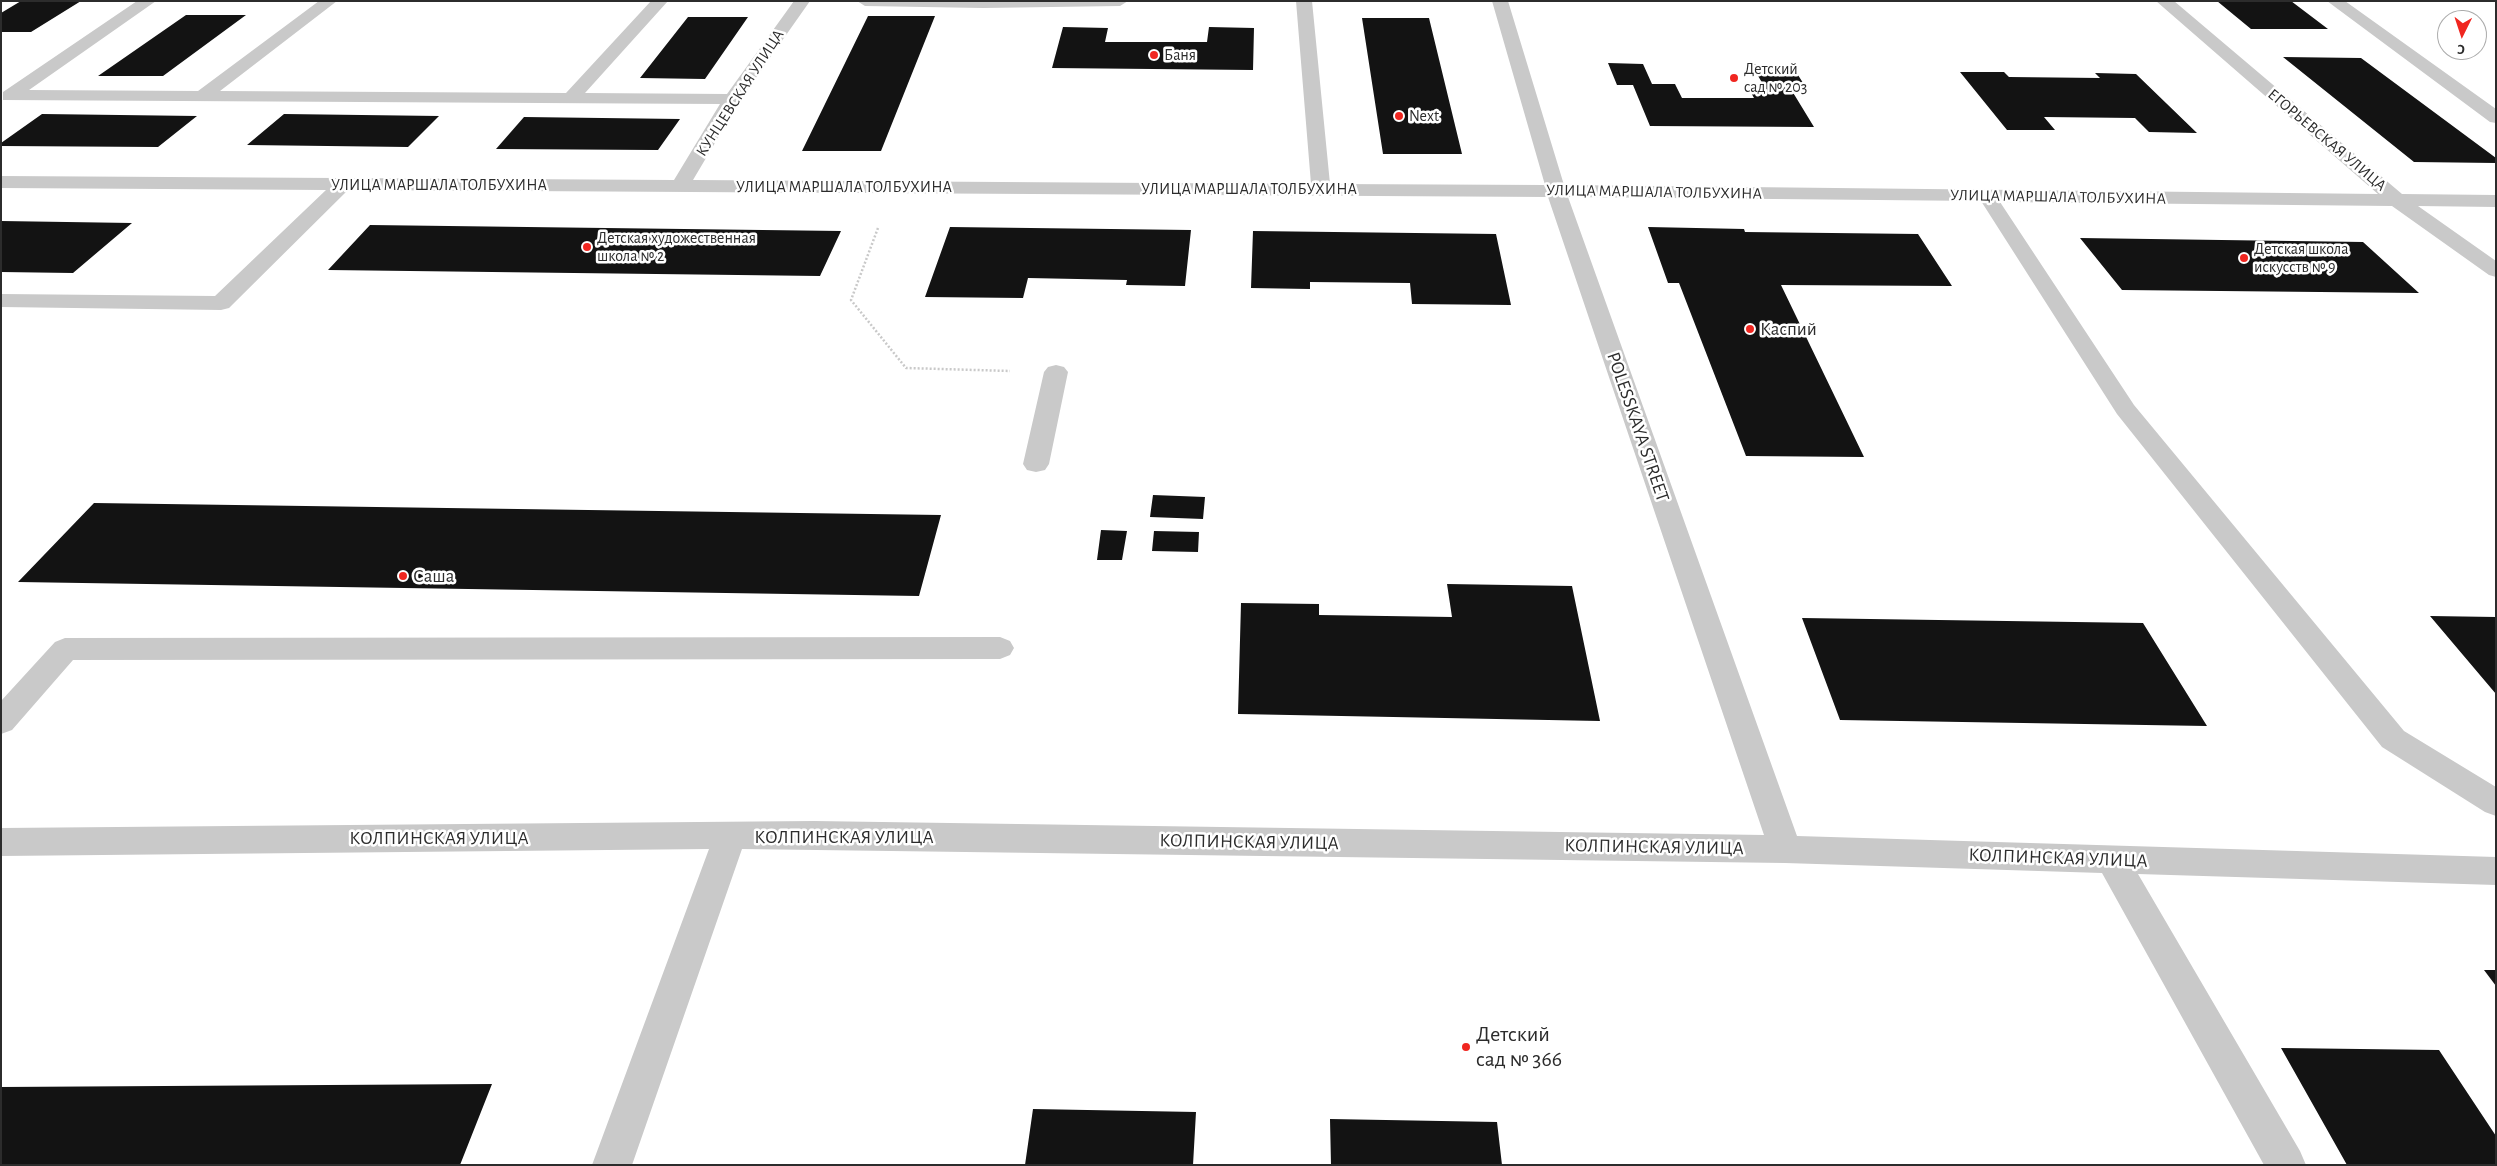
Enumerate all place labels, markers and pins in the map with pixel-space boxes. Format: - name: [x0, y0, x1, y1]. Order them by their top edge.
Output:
- place label: Баня: [1164, 45, 1196, 65]
- marker: Баня: [1148, 49, 1160, 61]
- place label: Детский сад № 203: [1744, 59, 1807, 97]
- marker: Детский сад № 203: [1728, 72, 1740, 84]
- place label: Next: [1409, 106, 1439, 126]
- marker: Next: [1393, 110, 1405, 122]
- place label: Детская художественная школа № 2: [597, 228, 756, 266]
- place label: Детская школа искусств № 9: [2254, 239, 2349, 277]
- marker: Детская художественная школа № 2: [581, 241, 593, 253]
- marker: Детская школа искусств № 9: [2238, 252, 2250, 264]
- place label: Каспий: [1760, 318, 1817, 340]
- marker: Каспий: [1744, 323, 1756, 335]
- place label: Саша: [413, 565, 454, 587]
- marker: Саша: [397, 570, 409, 582]
- place label: Детский сад № 366: [1476, 1021, 1562, 1072]
- marker: Детский сад № 366: [1460, 1041, 1472, 1053]

